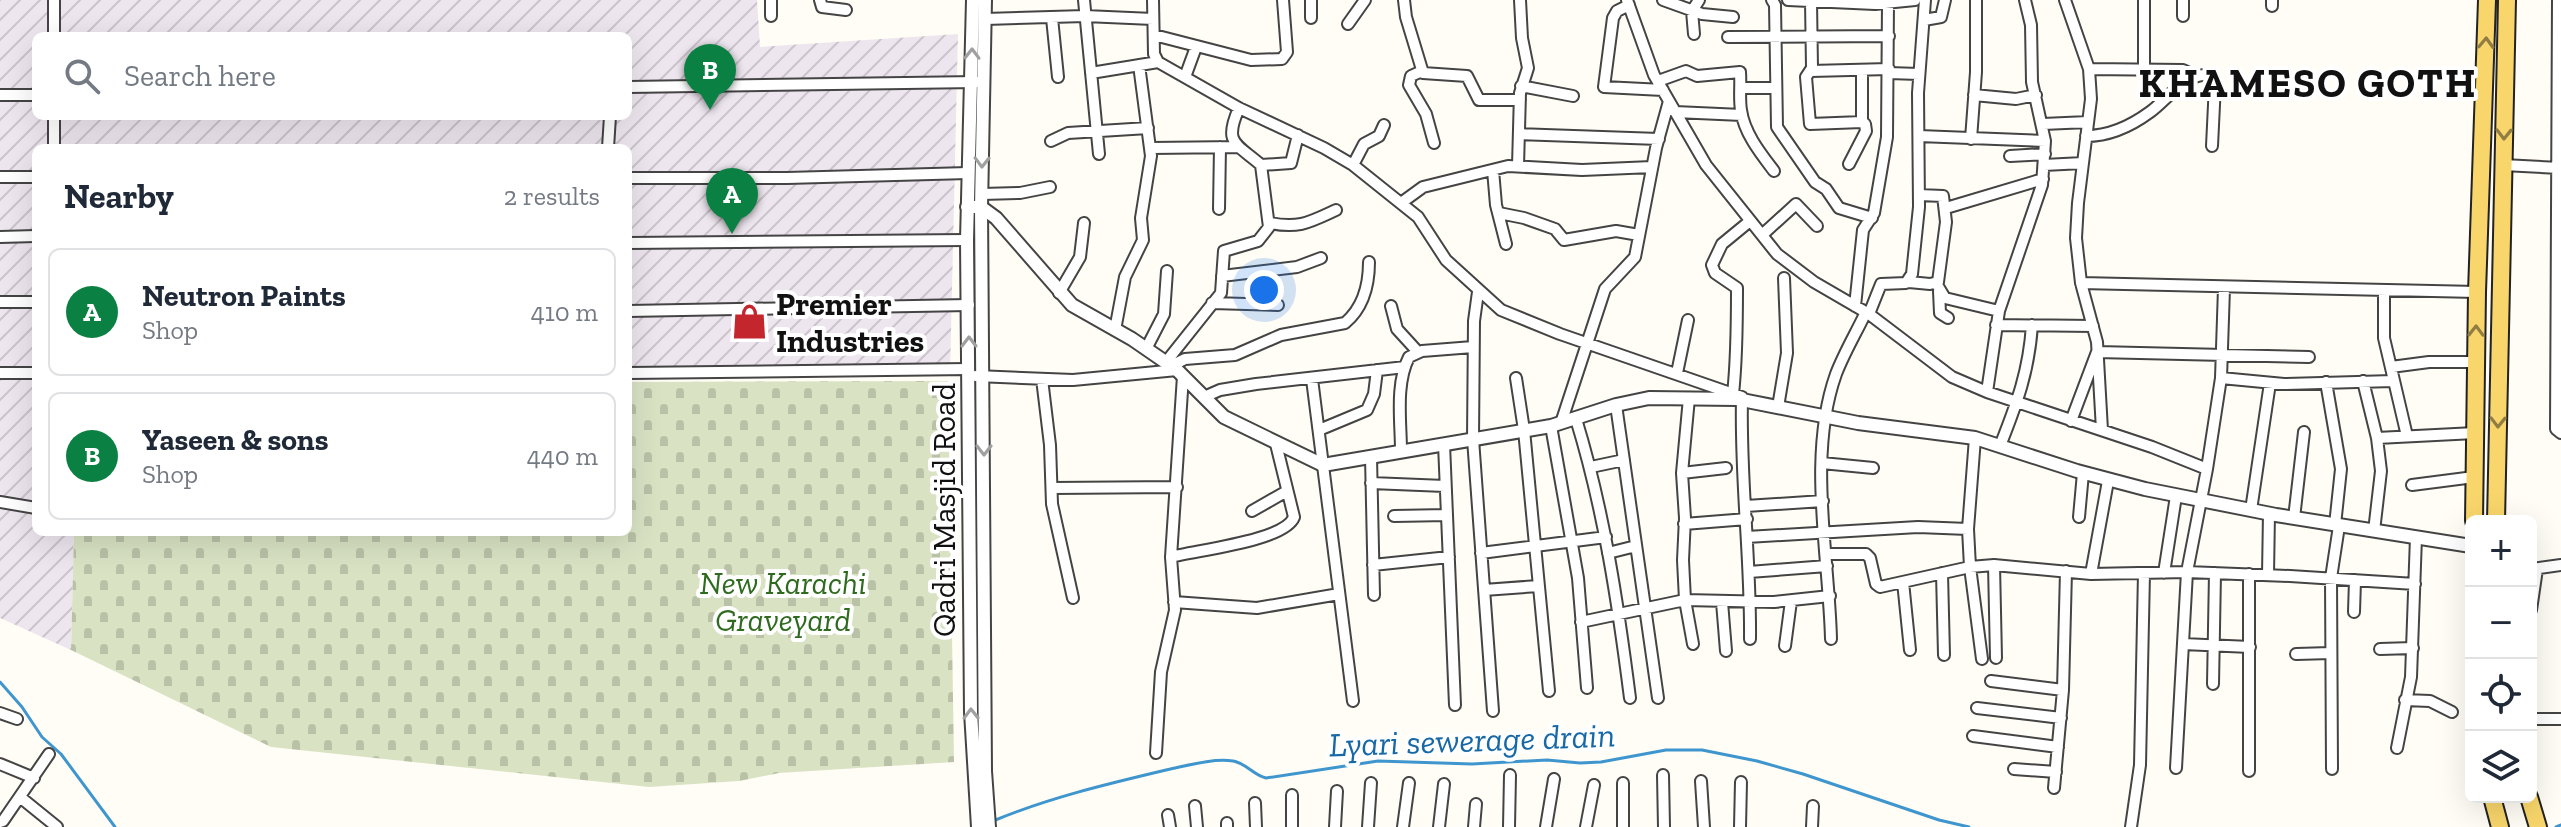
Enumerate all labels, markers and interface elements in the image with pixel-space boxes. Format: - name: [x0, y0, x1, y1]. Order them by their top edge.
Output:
- search box: [32, 32, 632, 120]
- one-way arrow: [2478, 36, 2495, 49]
- pin: B: [684, 44, 736, 110]
- one-way arrow: [963, 47, 980, 60]
- icon: search: [60, 54, 104, 98]
- text: Search here: [124, 58, 276, 94]
- district label: KHAMESO GOTH: [2138, 59, 2478, 107]
- one-way arrow: [2495, 128, 2512, 141]
- one-way arrow: [973, 156, 991, 169]
- pin: A: [706, 168, 758, 234]
- text: Nearby: [64, 176, 174, 217]
- text: 2 results: [504, 180, 600, 212]
- your location: [1244, 270, 1284, 310]
- text: Neutron Paints: [142, 278, 346, 314]
- place label: Premier Industries: [776, 285, 924, 360]
- text: A: [83, 296, 101, 328]
- text: 410 m: [531, 296, 598, 328]
- shop icon: Premier Industries: [731, 303, 769, 341]
- text: Shop: [142, 314, 198, 346]
- one-way arrow: [2468, 324, 2485, 337]
- one-way arrow: [960, 335, 978, 348]
- street label: Qadri Masjid Road: [925, 383, 963, 637]
- one-way arrow: [2489, 416, 2507, 429]
- text: Yaseen & sons: [142, 422, 328, 458]
- text: B: [84, 440, 100, 472]
- text: 440 m: [527, 440, 598, 472]
- one-way arrow: [975, 444, 993, 457]
- text: Shop: [142, 458, 198, 490]
- map controls: [2465, 515, 2537, 803]
- button: +: [2465, 515, 2537, 587]
- park label: New Karachi Graveyard: [700, 564, 866, 639]
- button: −: [2465, 587, 2537, 659]
- button: locate: [2465, 659, 2537, 731]
- one-way arrow: [962, 707, 980, 720]
- water label: Lyari sewerage drain: [1328, 715, 1616, 765]
- button: layers: [2465, 731, 2537, 803]

